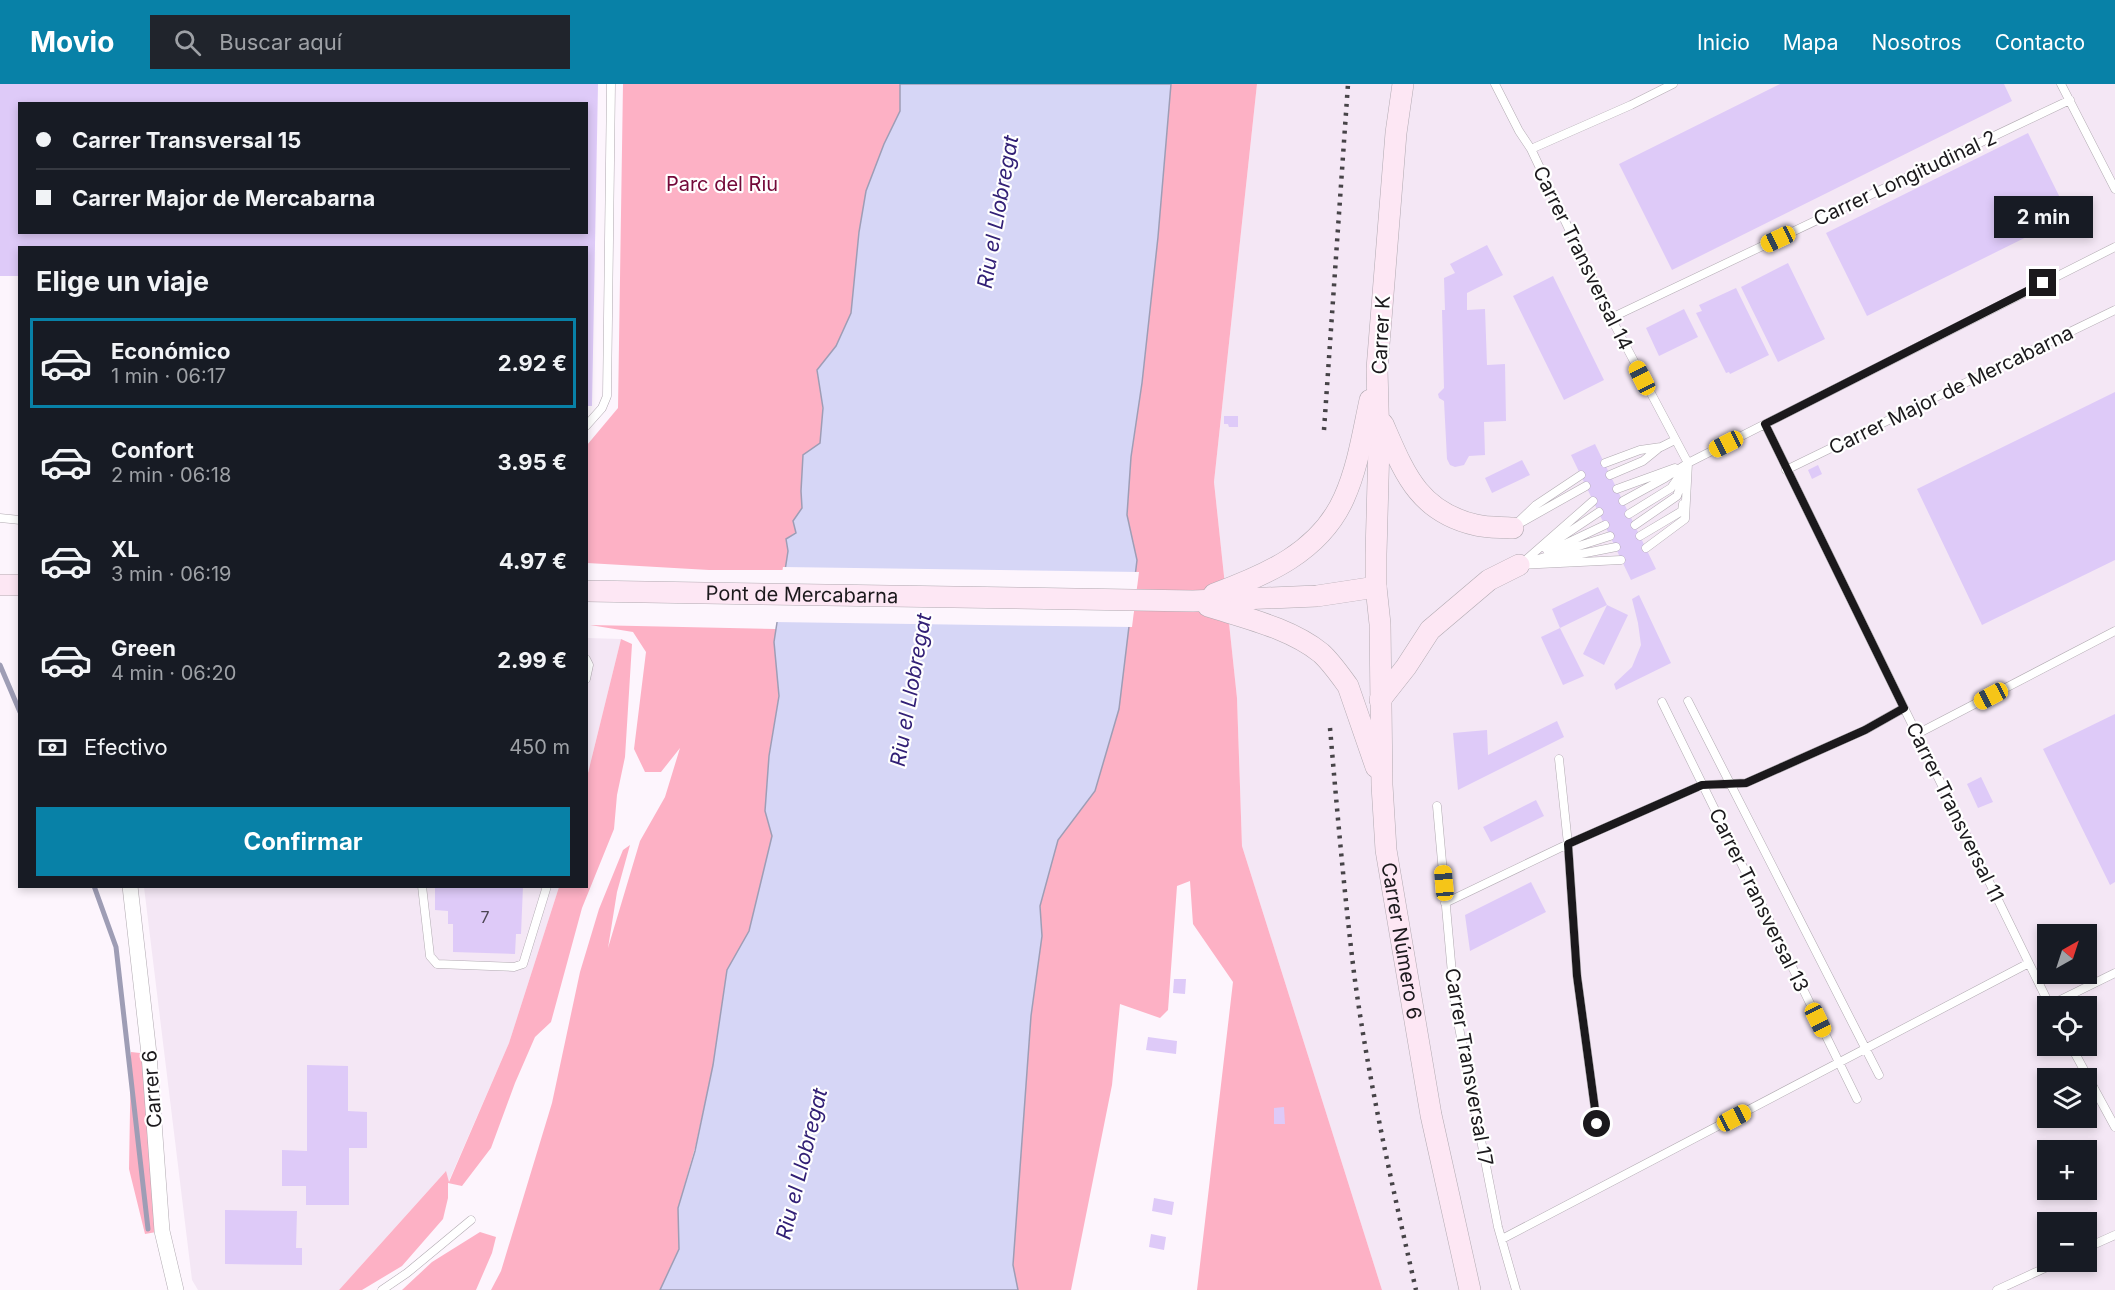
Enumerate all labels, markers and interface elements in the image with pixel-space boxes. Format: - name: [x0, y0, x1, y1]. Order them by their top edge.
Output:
- search box: [150, 15, 570, 69]
- text: Movio: [30, 25, 114, 59]
- icon: search: [171, 26, 204, 59]
- text: Buscar aquí: [219, 29, 342, 55]
- text: Inicio: [1697, 30, 1750, 55]
- text: Mapa: [1783, 30, 1838, 55]
- text: Nosotros: [1871, 30, 1962, 55]
- text: Contacto: [1995, 30, 2085, 55]
- street label: Carrer Longitudinal 2: [1810, 125, 2000, 231]
- text: Carrer Transversal 15: [72, 127, 301, 153]
- water label: Riu el Llobregat: [972, 132, 1023, 290]
- street label: Carrer Transversal 14: [1528, 162, 1638, 354]
- park label: Parc del Riu: [666, 172, 778, 196]
- text: Carrer Major de Mercabarna: [72, 185, 375, 211]
- callout: 2 min: [1994, 196, 2092, 238]
- text: 2 min: [2017, 205, 2070, 229]
- car: [1758, 223, 1798, 255]
- text: Elige un viaje: [36, 265, 209, 298]
- route end: [2029, 269, 2056, 296]
- street label: Carrer K: [1367, 295, 1395, 375]
- street label: Carrer Major de Mercabarna: [1825, 320, 2077, 460]
- icon: car: [39, 336, 93, 390]
- text: Económico: [111, 338, 230, 364]
- text: 2.92 €: [498, 350, 567, 376]
- car: [1626, 358, 1658, 398]
- text: 1 min · 06:17: [111, 364, 226, 388]
- car: [1706, 428, 1746, 460]
- icon: car: [39, 435, 93, 489]
- text: Confort: [111, 437, 194, 463]
- text: 3.95 €: [498, 449, 567, 475]
- text: 2 min · 06:18: [111, 463, 231, 487]
- icon: car: [39, 534, 93, 588]
- text: XL: [111, 536, 140, 562]
- text: 4.97 €: [499, 548, 567, 574]
- text: 3 min · 06:19: [111, 562, 232, 586]
- street label: Pont de Mercabarna: [705, 581, 898, 608]
- water label: Riu el Llobregat: [885, 610, 936, 768]
- icon: car: [39, 633, 93, 687]
- text: Green: [111, 635, 176, 661]
- text: 2.99 €: [497, 647, 567, 673]
- text: 4 min · 06:20: [111, 661, 236, 685]
- car: [1971, 680, 2011, 712]
- street label: Carrer Transversal 11: [1901, 718, 2009, 906]
- icon: cash: [36, 731, 69, 764]
- text: Efectivo: [84, 734, 168, 760]
- text: 450 m: [509, 735, 570, 759]
- street label: Carrer Transversal 13: [1704, 804, 1814, 996]
- button: Confirmar: [36, 807, 570, 876]
- street label: Carrer Número 6: [1376, 861, 1427, 1021]
- car: [1433, 864, 1455, 902]
- house number: 7: [480, 907, 490, 927]
- north arrow: [2037, 924, 2097, 984]
- map controls: [2037, 924, 2097, 1272]
- street label: Carrer Transversal 17: [1440, 966, 1498, 1168]
- button: locate: [2037, 996, 2097, 1056]
- car: [1802, 1000, 1834, 1040]
- street label: Carrer 6: [137, 1049, 167, 1129]
- button: layers: [2037, 1068, 2097, 1128]
- water label: Riu el Llobregat: [771, 1085, 833, 1242]
- car: [1714, 1102, 1754, 1134]
- route start: [1583, 1110, 1610, 1137]
- button: +: [2037, 1140, 2097, 1200]
- button: −: [2037, 1212, 2097, 1272]

